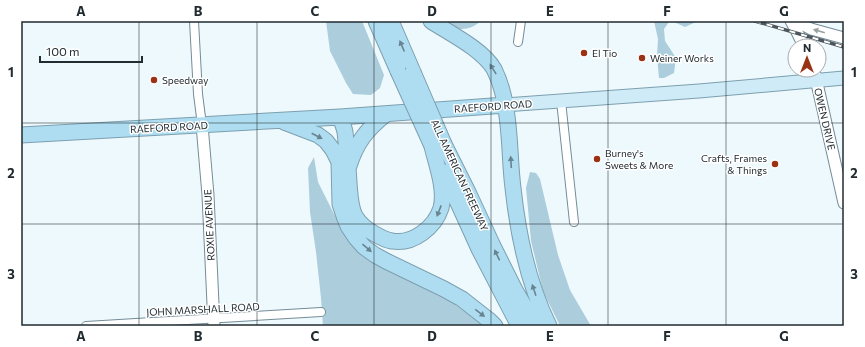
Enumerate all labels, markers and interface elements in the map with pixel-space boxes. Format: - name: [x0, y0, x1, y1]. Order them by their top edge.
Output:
- text: A: [76, 3, 86, 19]
- text: B: [194, 3, 203, 19]
- text: C: [311, 3, 320, 19]
- text: D: [427, 3, 437, 19]
- text: E: [546, 3, 554, 19]
- text: F: [663, 3, 671, 19]
- text: G: [779, 3, 789, 19]
- one-way arrow: [813, 28, 825, 34]
- scale bar: [40, 38, 142, 64]
- north arrow: [787, 38, 827, 78]
- one-way arrow: [398, 40, 404, 52]
- text: N: [803, 41, 811, 54]
- text: 100 m: [46, 44, 80, 58]
- place label: El Tio: [592, 47, 617, 59]
- marker: El Tio: [579, 48, 589, 58]
- place label: Weiner Works: [650, 52, 714, 64]
- marker: Weiner Works: [637, 53, 647, 63]
- one-way arrow: [489, 63, 496, 75]
- text: 1: [8, 64, 14, 80]
- text: 1: [851, 64, 857, 80]
- place label: Speedway: [162, 74, 208, 86]
- marker: Speedway: [149, 75, 159, 85]
- street label: OWEN DRIVE: [812, 87, 838, 151]
- street label: RAEFORD ROAD: [454, 97, 532, 115]
- street label: ALL AMERICAN FREEWAY: [429, 117, 491, 233]
- street label: RAEFORD ROAD: [130, 119, 208, 135]
- one-way arrow: [311, 133, 323, 139]
- place label: Burney's Sweets & More: [605, 147, 673, 171]
- place label: Crafts, Frames & Things: [701, 152, 767, 176]
- marker: Burney's Sweets & More: [592, 154, 602, 164]
- one-way arrow: [508, 155, 514, 168]
- marker: Crafts, Frames & Things: [770, 159, 780, 169]
- text: 2: [7, 165, 15, 181]
- text: 2: [850, 165, 858, 181]
- street label: ROXIE AVENUE: [201, 189, 217, 261]
- one-way arrow: [435, 205, 441, 217]
- one-way arrow: [362, 244, 372, 253]
- one-way arrow: [494, 249, 500, 261]
- text: 3: [7, 266, 15, 282]
- text: 3: [850, 266, 858, 282]
- one-way arrow: [531, 283, 537, 295]
- street label: JOHN MARSHALL ROAD: [146, 300, 260, 318]
- one-way arrow: [474, 308, 485, 317]
- text: A: [76, 328, 86, 344]
- text: B: [194, 328, 203, 344]
- text: C: [311, 328, 320, 344]
- text: D: [427, 328, 437, 344]
- text: E: [546, 328, 554, 344]
- text: F: [663, 328, 671, 344]
- text: G: [779, 328, 789, 344]

